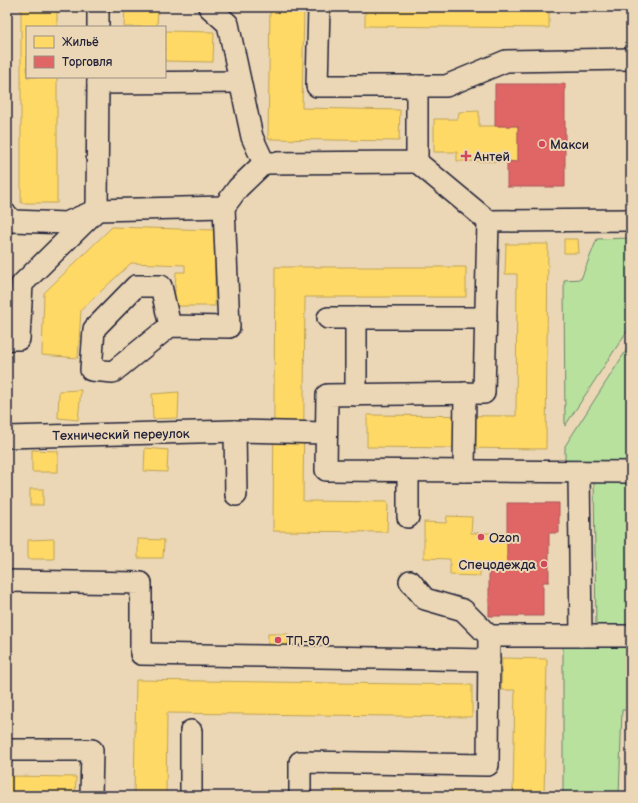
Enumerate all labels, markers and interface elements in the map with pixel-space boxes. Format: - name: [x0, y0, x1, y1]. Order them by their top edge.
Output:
- legend: [26, 26, 166, 78]
- text: Жильё: [62, 35, 99, 50]
- text: Торговля: [62, 55, 113, 70]
- place label: Макси: [550, 137, 589, 153]
- marker: Макси: [537, 139, 547, 149]
- place label: Антей: [473, 149, 510, 165]
- marker: Антей: [461, 151, 471, 161]
- street label: Технический переулок: [52, 426, 190, 444]
- place label: Ozon: [489, 530, 519, 546]
- marker: Ozon: [476, 532, 486, 542]
- place label: Спецодежда: [459, 557, 536, 573]
- marker: Спецодежда: [539, 559, 549, 569]
- place label: ТП-570: [286, 633, 330, 649]
- marker: ТП-570: [273, 635, 283, 645]

